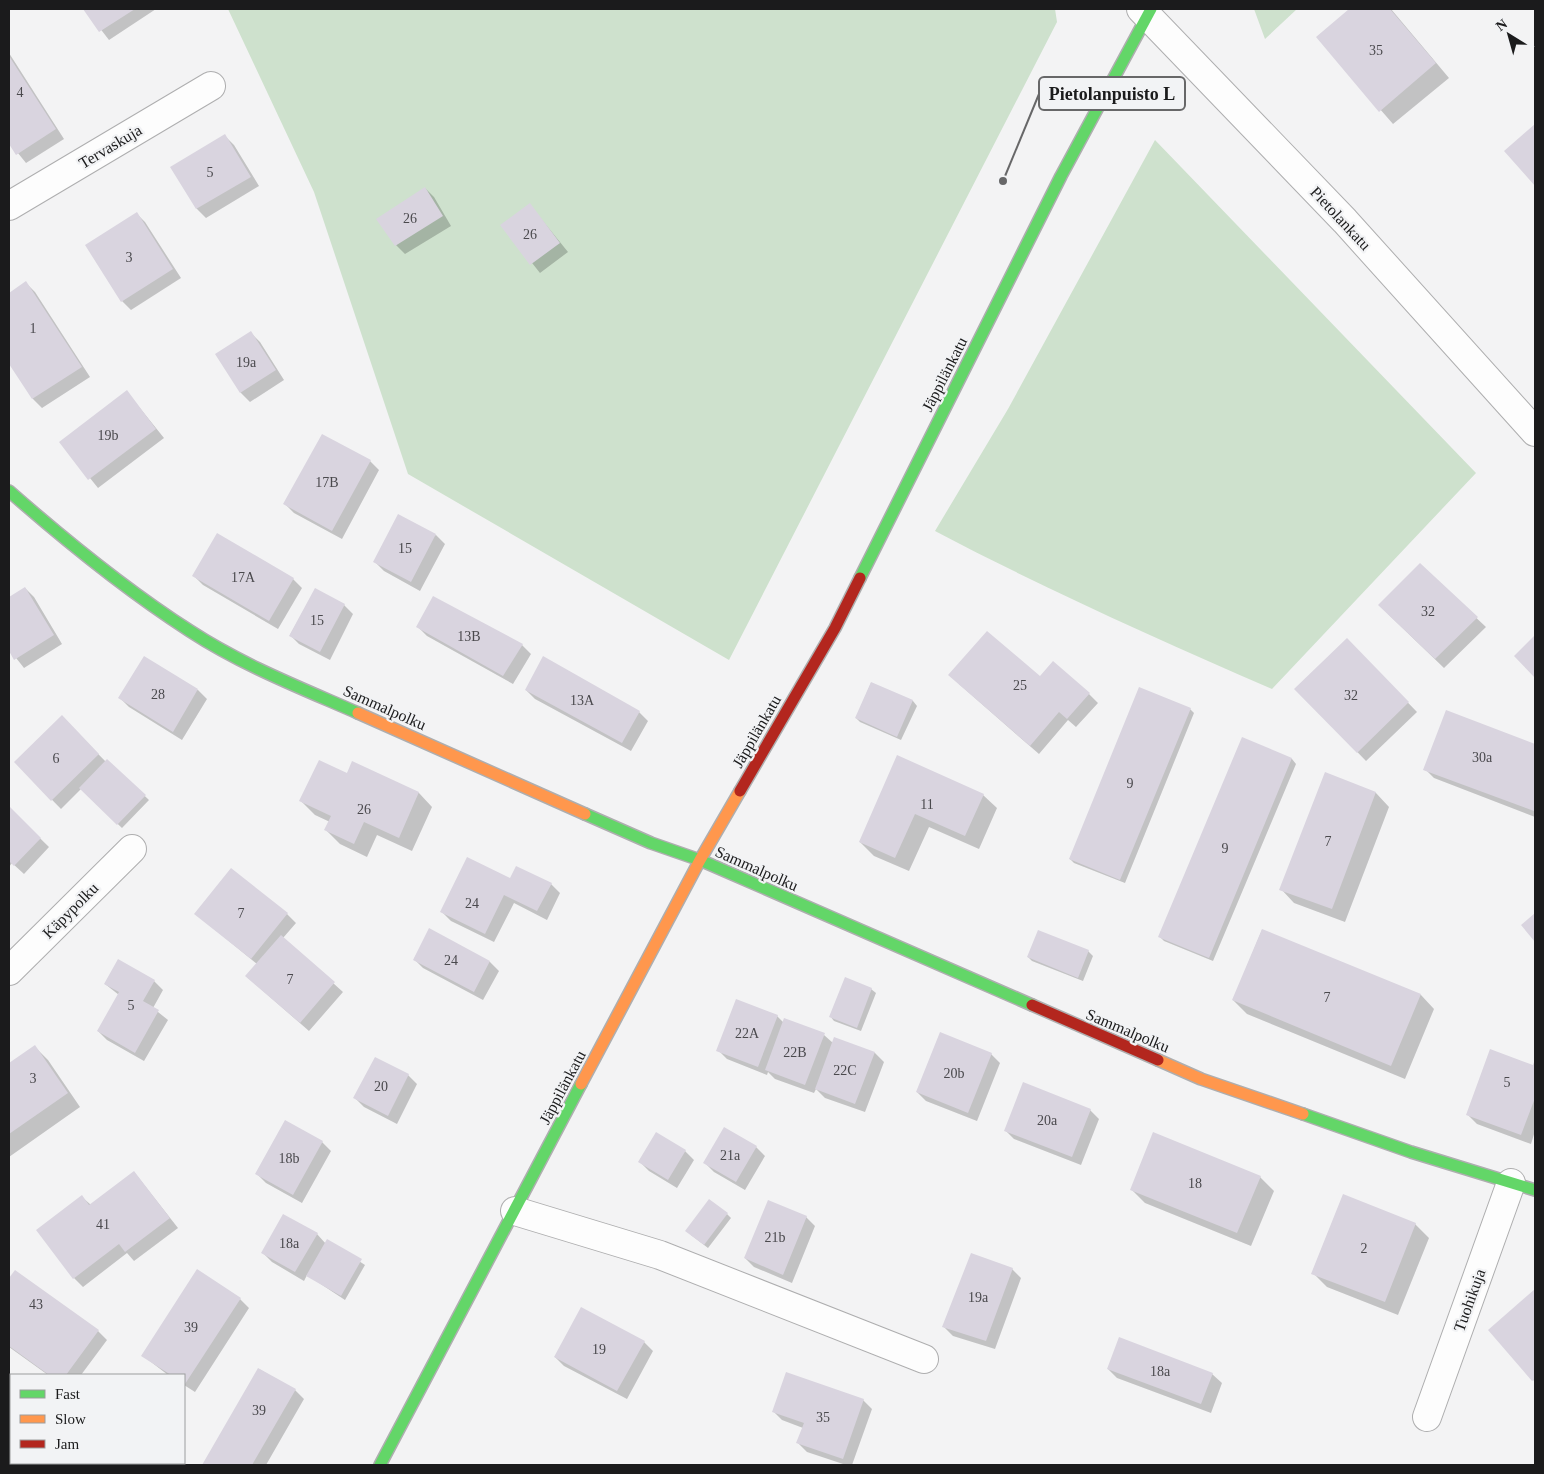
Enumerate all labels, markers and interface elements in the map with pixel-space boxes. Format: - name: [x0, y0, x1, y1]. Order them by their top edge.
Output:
- north arrow: [1484, 10, 1534, 60]
- text: N: [1493, 16, 1510, 34]
- house number: 35: [1369, 43, 1383, 58]
- callout: Pietolanpuisto L: [1039, 77, 1185, 110]
- text: Pietolanpuisto L: [1049, 84, 1175, 104]
- house number: 4: [17, 85, 24, 100]
- street label: Tervaskuja: [76, 121, 145, 173]
- house number: 5: [207, 165, 214, 180]
- street label: Pietolankatu: [1307, 183, 1374, 253]
- house number: 26: [403, 211, 417, 226]
- house number: 26: [523, 227, 537, 242]
- house number: 3: [126, 250, 133, 265]
- house number: 1: [30, 321, 37, 336]
- street label: Jäppilänkatu: [919, 334, 971, 415]
- house number: 19a: [236, 355, 257, 370]
- house number: 19b: [98, 428, 119, 443]
- house number: 17B: [315, 475, 339, 490]
- house number: 15: [398, 541, 412, 556]
- house number: 17A: [231, 570, 256, 585]
- house number: 32: [1421, 604, 1435, 619]
- house number: 15: [310, 613, 324, 628]
- house number: 13B: [457, 629, 481, 644]
- house number: 25: [1013, 678, 1027, 693]
- street label: Sammalpolku: [340, 682, 429, 734]
- house number: 28: [151, 687, 165, 702]
- house number: 32: [1344, 688, 1358, 703]
- street label: Jäppilänkatu: [729, 692, 785, 771]
- house number: 13A: [570, 693, 595, 708]
- house number: 30a: [1472, 750, 1493, 765]
- house number: 6: [53, 751, 60, 766]
- house number: 9: [1127, 776, 1134, 791]
- house number: 11: [920, 797, 934, 812]
- house number: 26: [357, 802, 371, 817]
- house number: 7: [1325, 834, 1332, 849]
- house number: 9: [1222, 841, 1229, 856]
- street label: Sammalpolku: [712, 843, 801, 895]
- street label: Käpypolku: [39, 879, 102, 942]
- house number: 24: [465, 896, 479, 911]
- house number: 7: [238, 906, 245, 921]
- house number: 24: [444, 953, 458, 968]
- house number: 7: [287, 972, 294, 987]
- house number: 7: [1324, 990, 1331, 1005]
- house number: 5: [128, 998, 135, 1013]
- street label: Sammalpolku: [1083, 1005, 1172, 1057]
- house number: 22A: [735, 1026, 760, 1041]
- house number: 22B: [783, 1045, 807, 1060]
- street label: Jäppilänkatu: [536, 1048, 590, 1127]
- house number: 22C: [833, 1063, 857, 1078]
- house number: 20b: [944, 1066, 965, 1081]
- house number: 3: [30, 1071, 37, 1086]
- house number: 5: [1504, 1075, 1511, 1090]
- house number: 20: [374, 1079, 388, 1094]
- house number: 20a: [1037, 1113, 1058, 1128]
- house number: 21a: [720, 1148, 741, 1163]
- house number: 18b: [279, 1151, 300, 1166]
- house number: 18: [1188, 1176, 1202, 1191]
- house number: 41: [96, 1217, 110, 1232]
- house number: 21b: [765, 1230, 786, 1245]
- house number: 18a: [279, 1236, 300, 1251]
- house number: 2: [1361, 1241, 1368, 1256]
- street label: Tuohikuja: [1450, 1267, 1490, 1334]
- house number: 19a: [968, 1290, 989, 1305]
- house number: 43: [29, 1297, 43, 1312]
- house number: 39: [184, 1320, 198, 1335]
- house number: 19: [592, 1342, 606, 1357]
- house number: 18a: [1150, 1364, 1171, 1379]
- legend: [10, 1374, 185, 1464]
- text: Fast: [55, 1386, 81, 1402]
- house number: 39: [252, 1403, 266, 1418]
- house number: 35: [816, 1410, 830, 1425]
- text: Slow: [55, 1411, 86, 1427]
- text: Jam: [55, 1436, 79, 1452]

